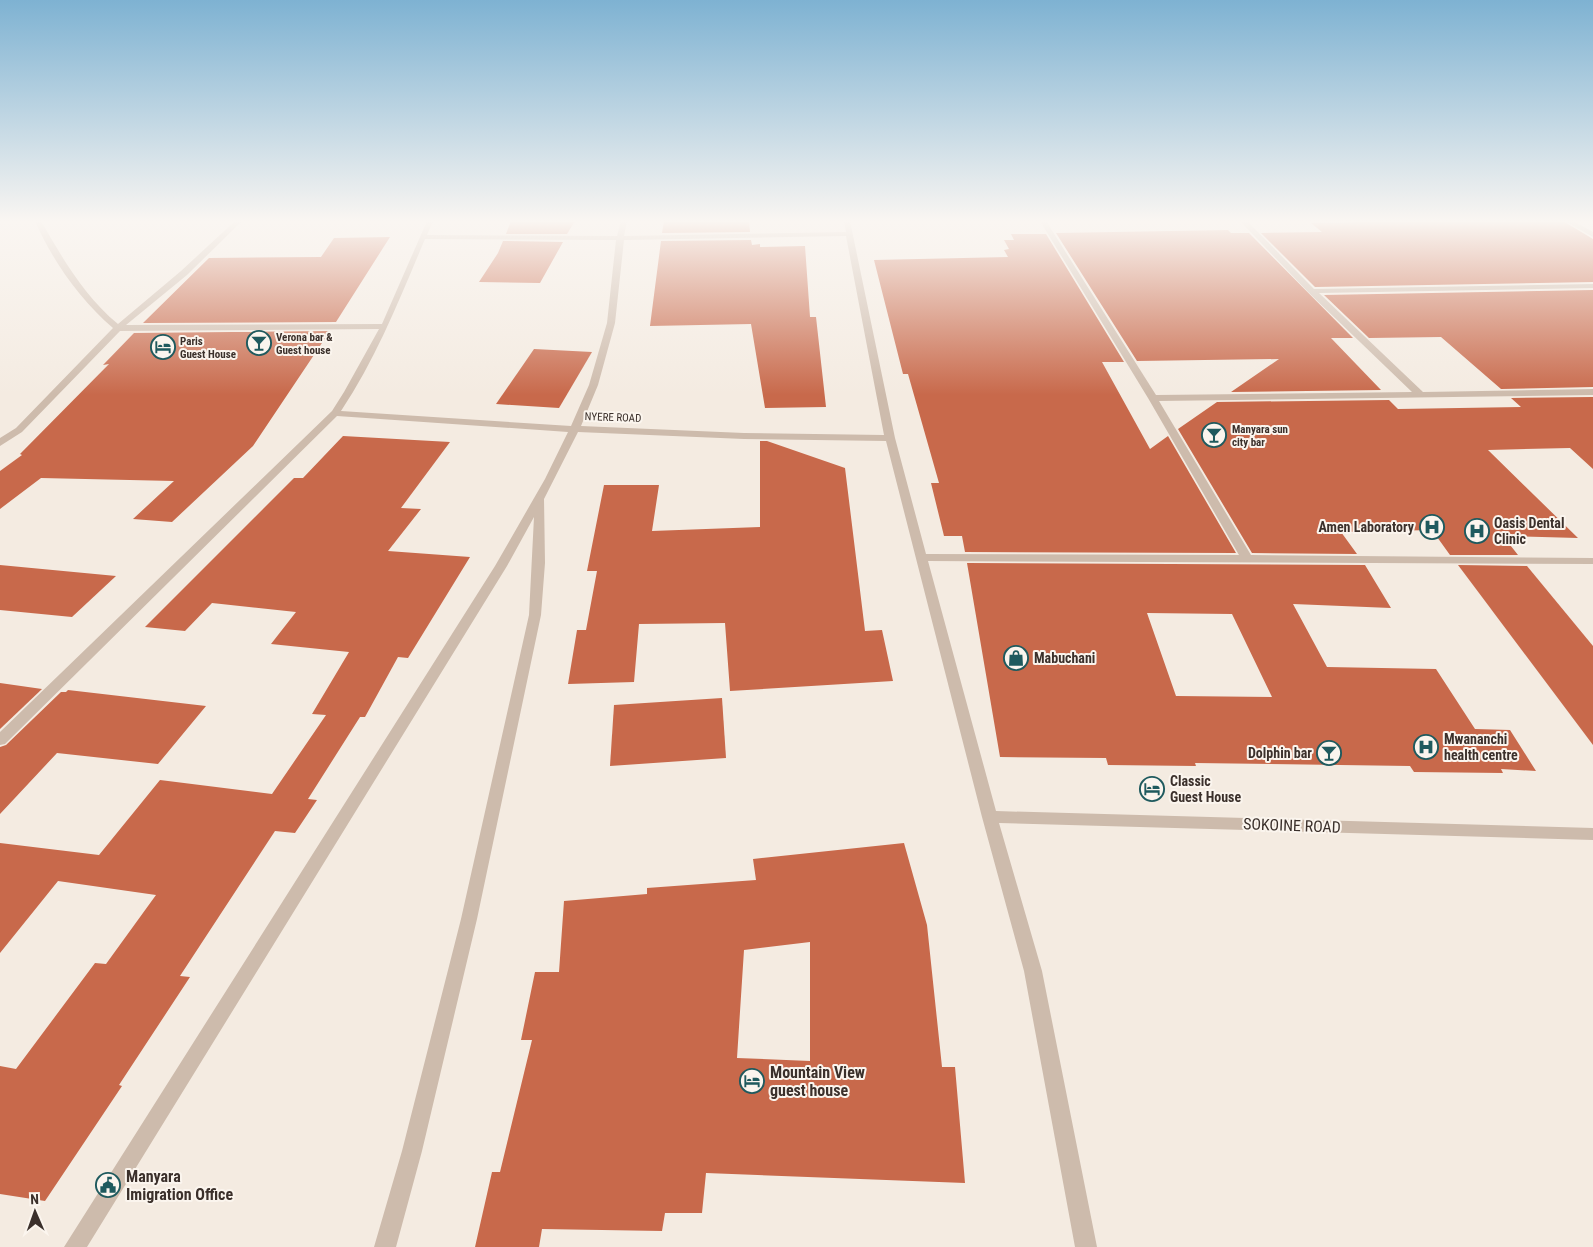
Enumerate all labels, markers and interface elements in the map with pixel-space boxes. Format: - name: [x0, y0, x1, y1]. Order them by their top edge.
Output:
- bar icon: Verona bar & Guest house: [246, 330, 272, 356]
- place label: Verona bar & Guest house: [276, 331, 333, 357]
- hotel icon: Paris Guest House: [150, 334, 176, 360]
- place label: Paris Guest House: [180, 335, 236, 361]
- street label: NYERE ROAD: [584, 410, 642, 425]
- bar icon: Manyara sun city bar: [1201, 422, 1227, 448]
- place label: Manyara sun city bar: [1232, 423, 1288, 449]
- hospital icon: Amen Laboratory: [1419, 514, 1445, 540]
- place label: Oasis Dental Clinic: [1494, 515, 1564, 547]
- hospital icon: Oasis Dental Clinic: [1464, 518, 1490, 544]
- place label: Amen Laboratory: [1318, 519, 1415, 535]
- shop icon: Mabuchani: [1003, 645, 1029, 671]
- place label: Mabuchani: [1034, 650, 1095, 666]
- place label: Mwananchi health centre: [1444, 731, 1518, 763]
- hospital icon: Mwananchi health centre: [1413, 734, 1439, 760]
- bar icon: Dolphin bar: [1316, 740, 1342, 766]
- place label: Dolphin bar: [1248, 745, 1312, 761]
- place label: Classic Guest House: [1170, 773, 1241, 805]
- hotel icon: Classic Guest House: [1139, 776, 1165, 802]
- street label: SOKOINE ROAD: [1243, 814, 1341, 837]
- place label: Mountain View guest house: [770, 1063, 865, 1100]
- hotel icon: Mountain View guest house: [739, 1068, 765, 1094]
- place label: Manyara Imigration Office: [126, 1167, 233, 1204]
- public building icon: Manyara Imigration Office: [95, 1172, 121, 1198]
- north arrow: [10, 1187, 60, 1237]
- text: N: [30, 1191, 39, 1207]

